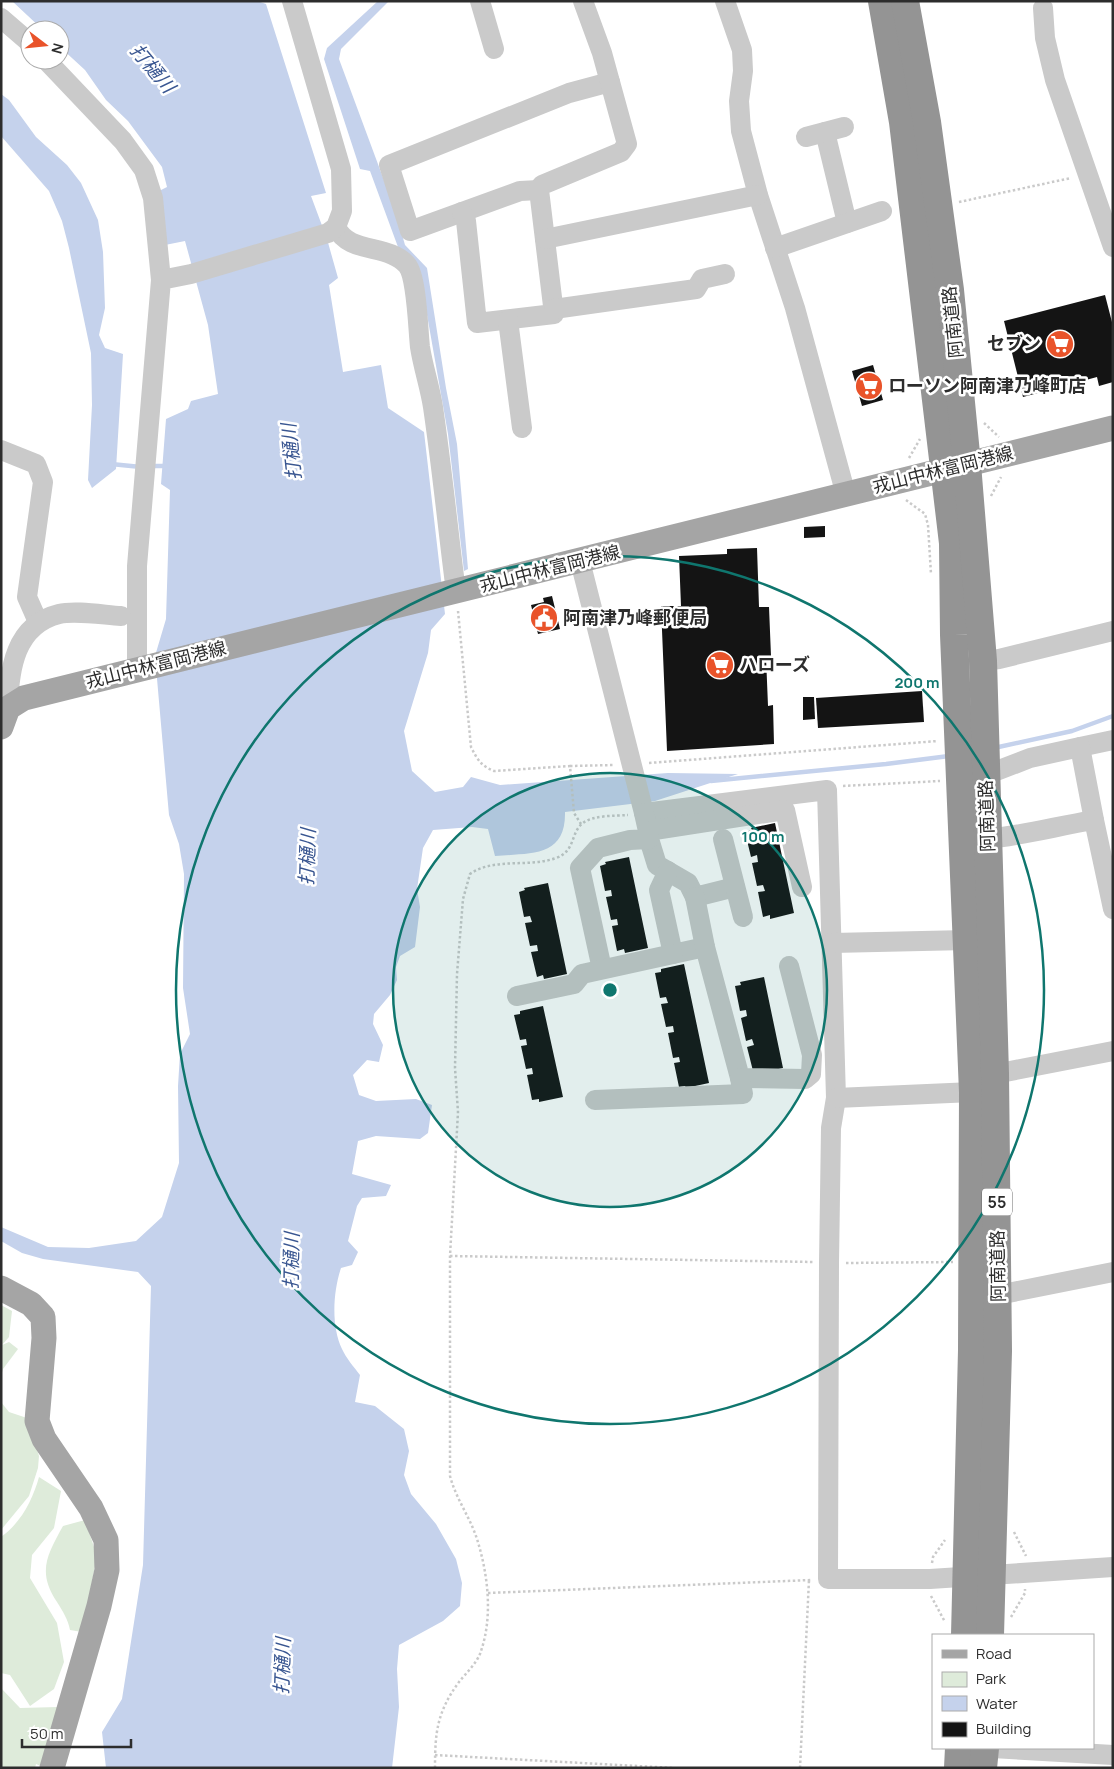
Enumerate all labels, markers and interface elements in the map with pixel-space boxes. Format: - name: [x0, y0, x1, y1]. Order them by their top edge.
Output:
- north arrow: [20, 20, 70, 70]
- water label: 打樋川: [125, 38, 183, 100]
- text: N: [47, 41, 68, 56]
- street label: 阿南道路: [936, 285, 968, 359]
- supermarket icon: セブン: [1045, 329, 1075, 359]
- place label: セブン: [987, 331, 1041, 355]
- supermarket icon: ローソン阿南津乃峰町店: [854, 371, 884, 401]
- place label: ローソン阿南津乃峰町店: [888, 373, 1086, 397]
- water label: 打樋川: [275, 420, 307, 482]
- street label: 戎山中林富岡港線: [870, 440, 1016, 498]
- street label: 戎山中林富岡港線: [477, 539, 623, 597]
- public building icon: 阿南津乃峰郵便局: [529, 603, 559, 633]
- place label: 阿南津乃峰郵便局: [563, 605, 707, 629]
- street label: 戎山中林富岡港線: [83, 635, 229, 693]
- supermarket icon: ハローズ: [705, 650, 735, 680]
- place label: ハローズ: [739, 652, 810, 676]
- text: 200 m: [894, 672, 940, 693]
- street label: 阿南道路: [973, 780, 999, 852]
- water label: 打樋川: [293, 826, 321, 886]
- text: 100 m: [742, 826, 784, 847]
- centre of rings: [601, 981, 619, 999]
- road number: 55: [982, 1188, 1012, 1216]
- water label: 打樋川: [278, 1230, 305, 1290]
- street label: 阿南道路: [984, 1230, 1010, 1302]
- legend: [932, 1634, 1094, 1749]
- water label: 打樋川: [268, 1635, 296, 1695]
- text: Road: [976, 1643, 1012, 1664]
- text: Park: [976, 1668, 1006, 1689]
- text: Water: [976, 1693, 1018, 1714]
- scale bar: [22, 1716, 131, 1748]
- text: Building: [976, 1718, 1031, 1739]
- text: 50 m: [30, 1723, 64, 1744]

